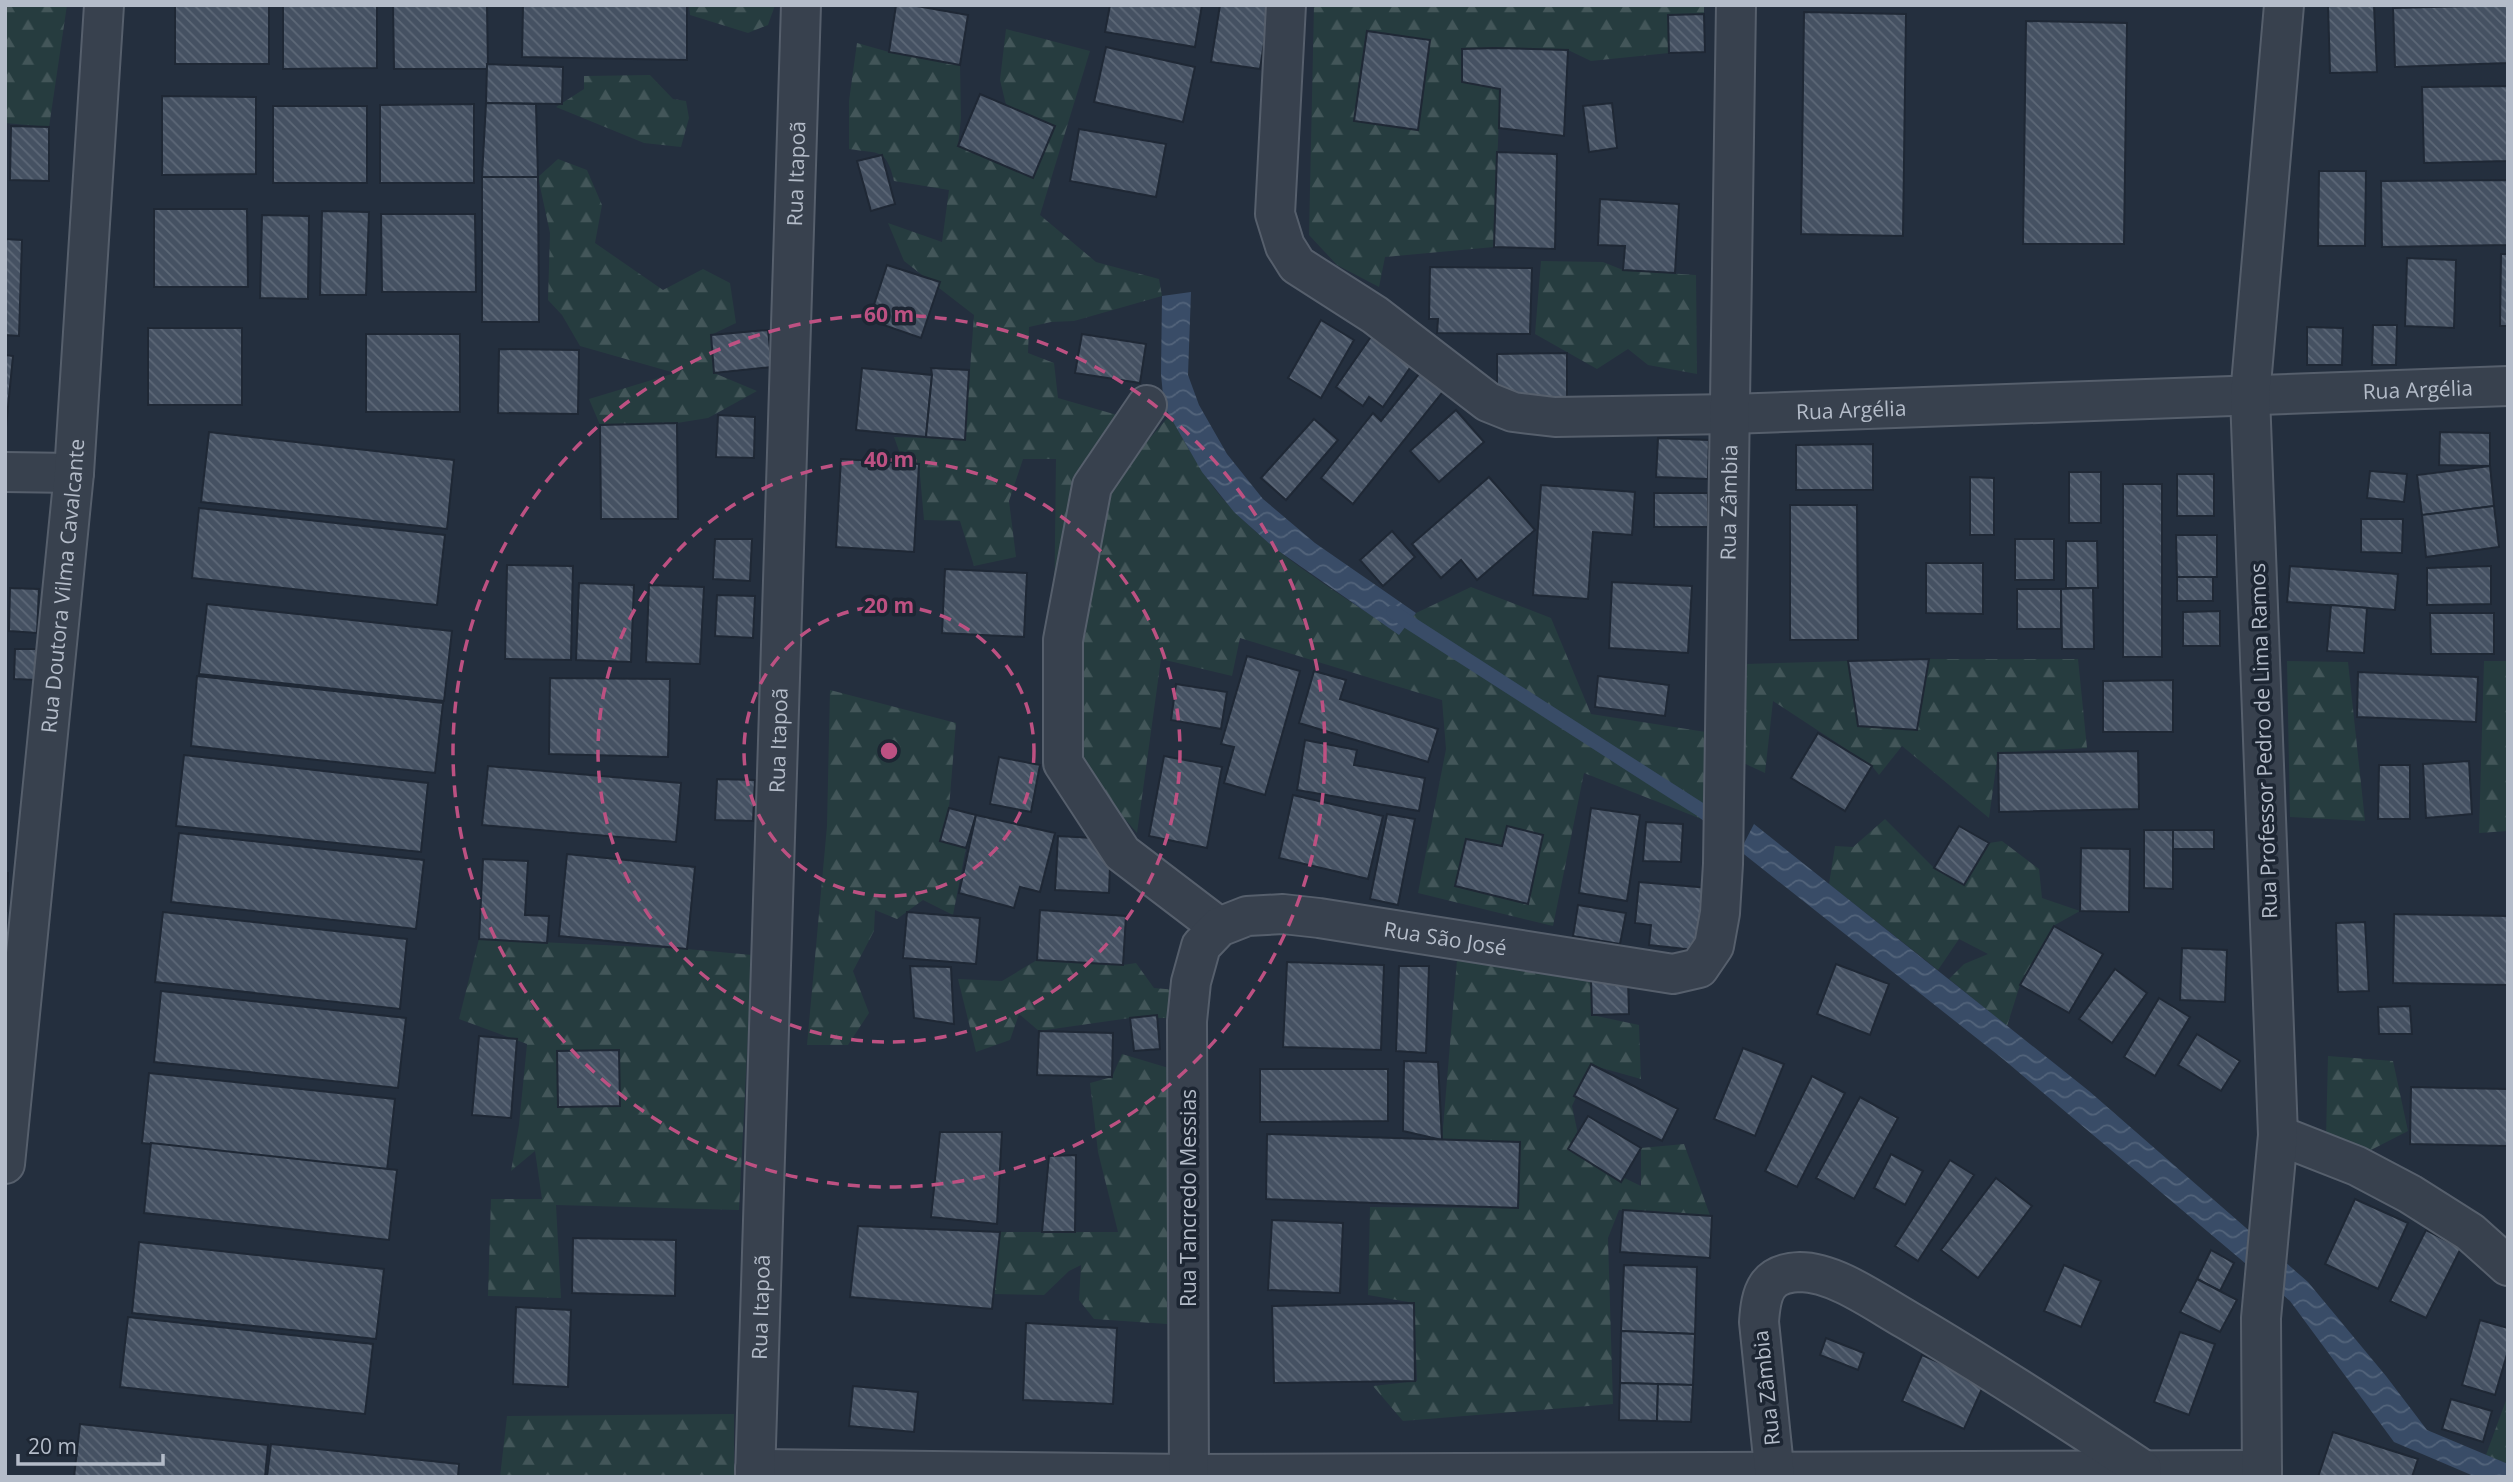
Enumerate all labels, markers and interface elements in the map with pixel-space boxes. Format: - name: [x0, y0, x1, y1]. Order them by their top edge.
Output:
- street label: Rua Itapoã: [780, 121, 811, 227]
- text: 60 m: [864, 300, 914, 328]
- street label: Rua Argélia: [2362, 373, 2473, 405]
- street label: Rua Argélia: [1795, 394, 1907, 426]
- street label: Rua Doutora Vilma Cavalcante: [34, 438, 90, 734]
- street label: Rua Zâmbia: [1714, 444, 1743, 561]
- text: 40 m: [864, 445, 914, 473]
- street label: Rua Professor Pedro de Lima Ramos: [2243, 563, 2283, 919]
- text: 20 m: [864, 591, 914, 619]
- street label: Rua Itapoã: [762, 687, 794, 793]
- centre of rings: [877, 739, 901, 763]
- street label: Rua São José: [1382, 914, 1509, 962]
- street label: Rua Tancredo Messias: [1174, 1089, 1202, 1307]
- street label: Rua Itapoã: [745, 1254, 776, 1360]
- street label: Rua Zâmbia: [1746, 1329, 1786, 1447]
- scale bar: [18, 1422, 163, 1466]
- text: 20 m: [28, 1432, 77, 1460]

